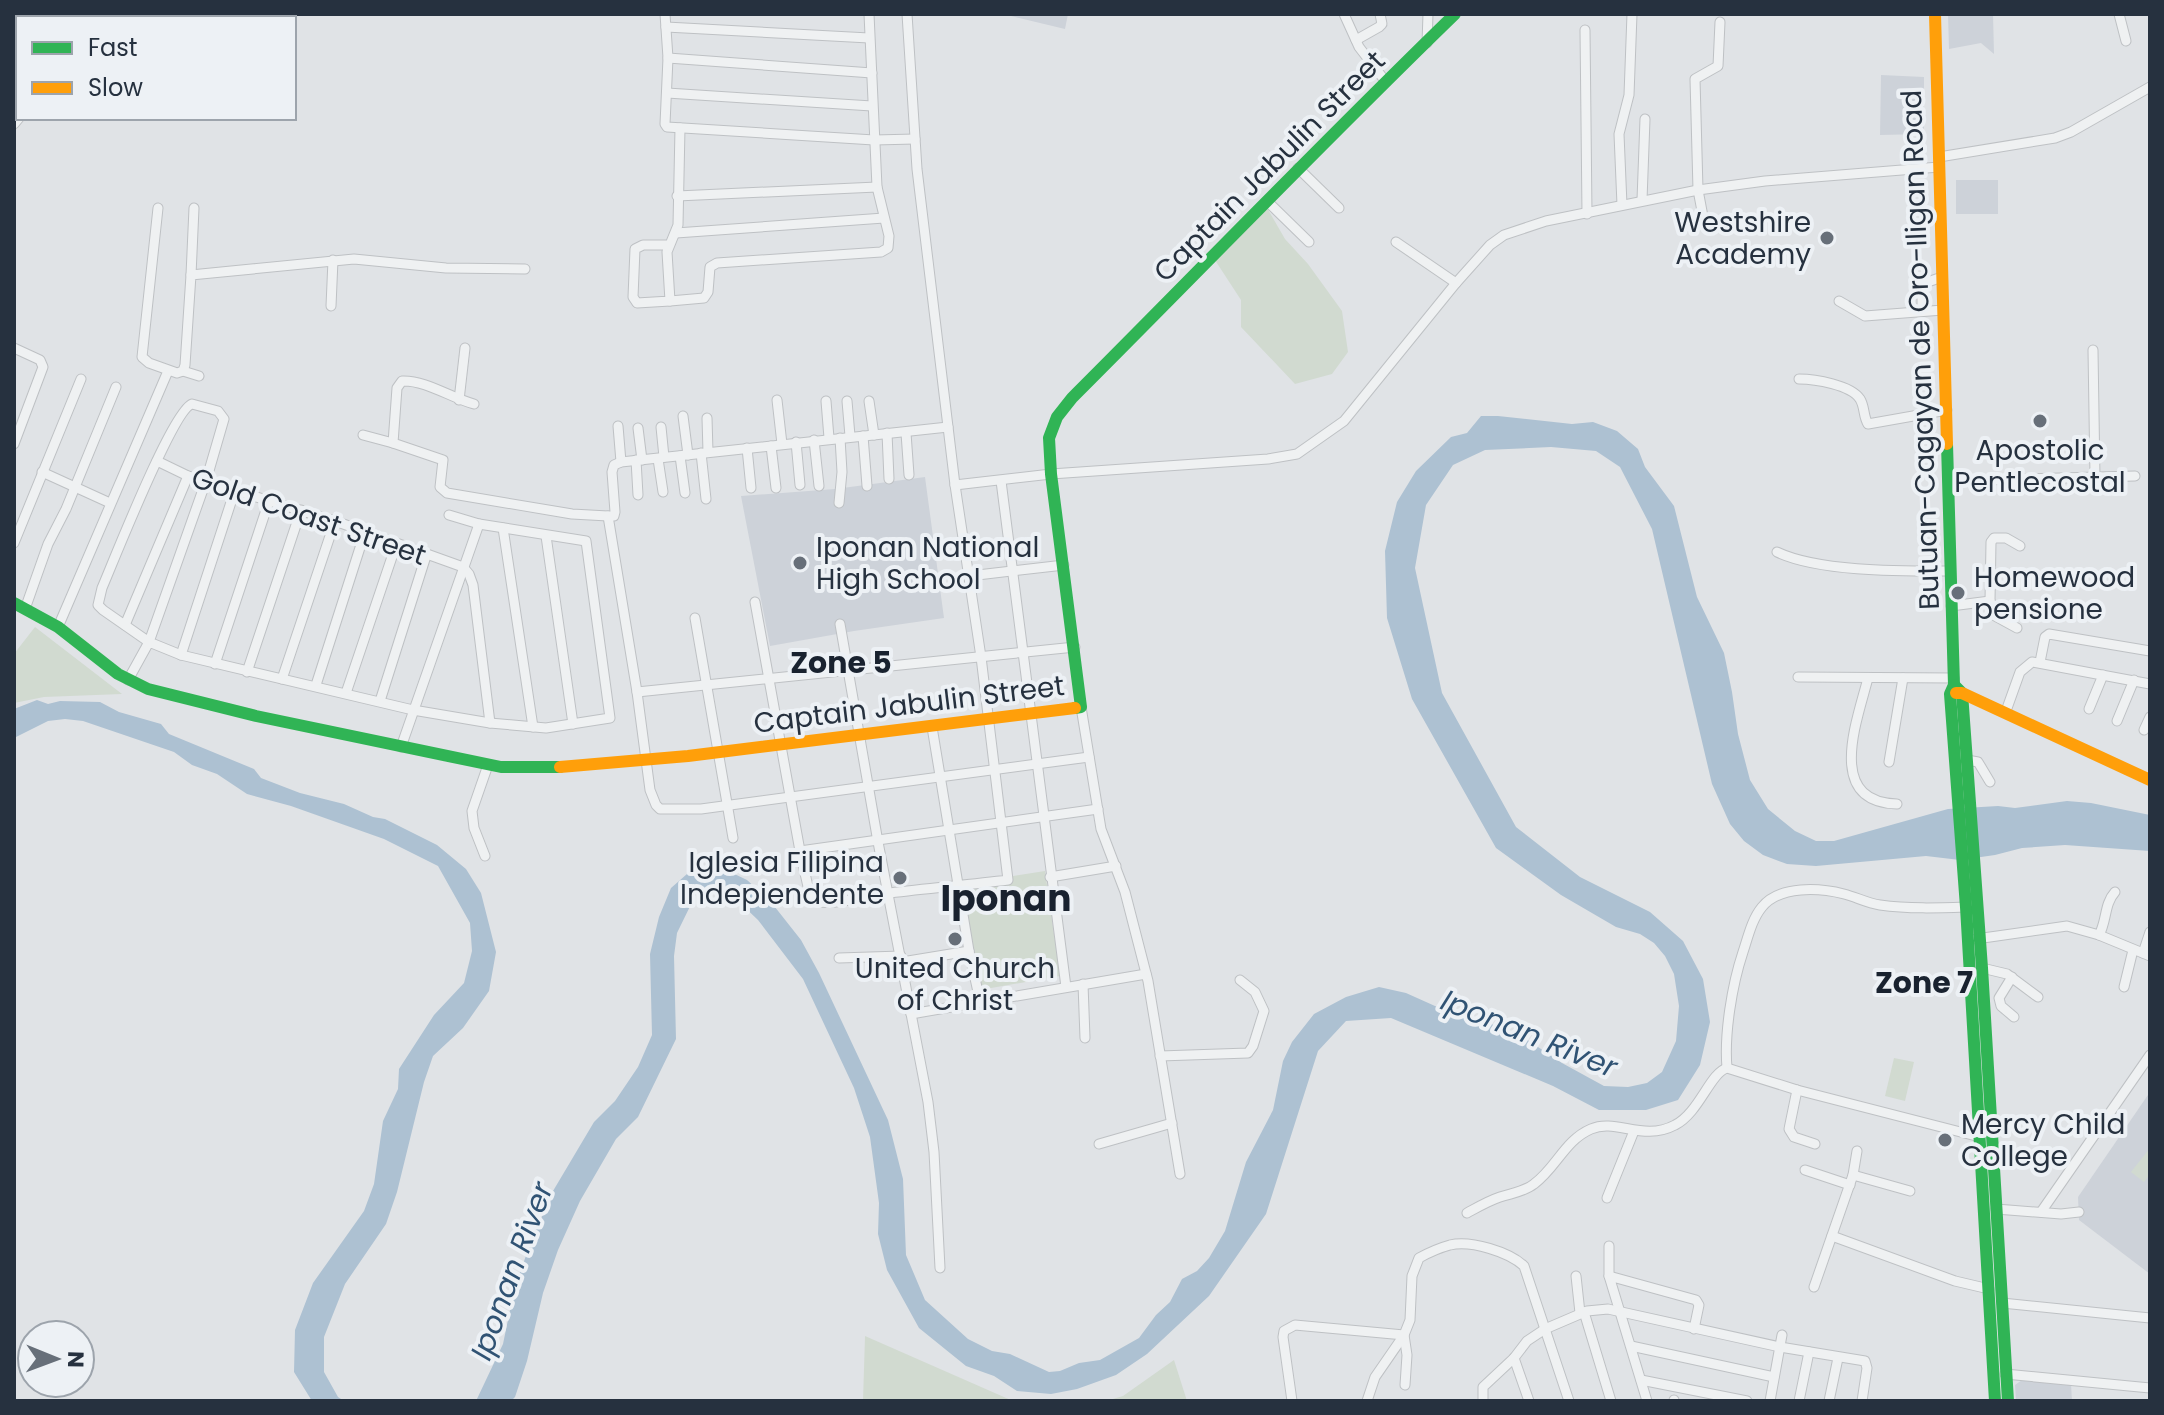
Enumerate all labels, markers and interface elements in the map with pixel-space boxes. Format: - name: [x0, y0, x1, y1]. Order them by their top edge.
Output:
- legend: [16, 16, 296, 120]
- text: Fast: [88, 31, 138, 64]
- street label: Captain Jabulin Street: [1145, 42, 1394, 291]
- text: Slow: [88, 71, 143, 104]
- street label: Butuan-Cagayan de Oro-Iligan Road: [1892, 89, 1949, 611]
- place label: Westshire Academy: [1674, 203, 1811, 274]
- marker: Westshire Academy: [1818, 229, 1836, 247]
- marker: Apostolic Pentlecostal: [2031, 412, 2049, 430]
- place label: Apostolic Pentlecostal: [1954, 431, 2126, 502]
- street label: Gold Coast Street: [186, 458, 431, 575]
- place label: Iponan National High School: [816, 528, 1039, 599]
- marker: Iponan National High School: [791, 554, 809, 572]
- place label: Homewood pensione: [1974, 558, 2135, 629]
- marker: Homewood pensione: [1949, 584, 1967, 602]
- district label: Zone 5: [790, 641, 892, 684]
- street label: Captain Jabulin Street: [752, 666, 1067, 743]
- place label: Iglesia Filipina Indepiendente: [680, 843, 884, 914]
- marker: Iglesia Filipina Indepiendente: [891, 869, 909, 887]
- district label: Iponan: [941, 873, 1071, 924]
- marker: United Church of Christ: [946, 930, 964, 948]
- place label: United Church of Christ: [855, 949, 1055, 1020]
- district label: Zone 7: [1875, 961, 1973, 1004]
- water label: Iponan River: [1435, 979, 1625, 1089]
- place label: Mercy Child College: [1961, 1105, 2125, 1176]
- marker: Mercy Child College: [1936, 1131, 1954, 1149]
- water label: Iponan River: [459, 1175, 564, 1366]
- north arrow: [16, 1319, 96, 1399]
- text: N: [60, 1351, 91, 1368]

